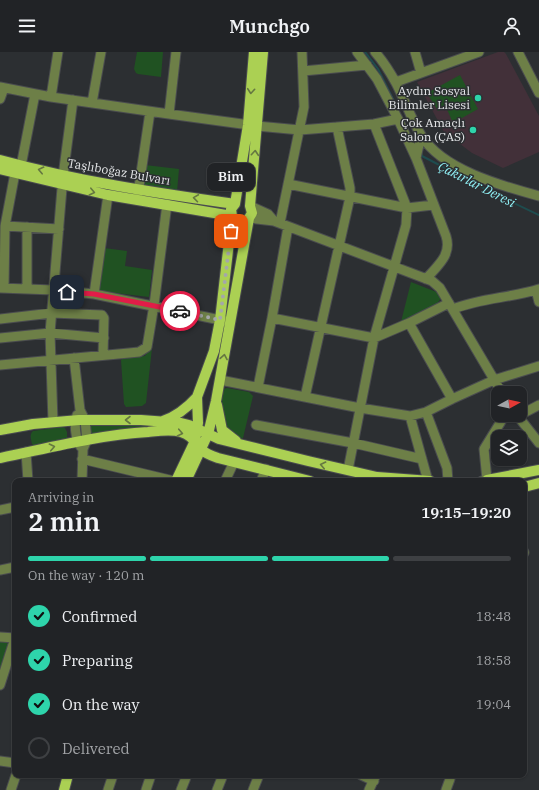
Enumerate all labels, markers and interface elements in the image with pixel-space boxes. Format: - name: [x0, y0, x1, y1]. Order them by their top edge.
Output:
- icon: menu: [16, 15, 38, 37]
- text: Munchgo: [229, 15, 310, 38]
- icon: person: [501, 15, 523, 37]
- place label: Aydın Sosyal Bilimler Lisesi: [388, 83, 470, 112]
- one-way arrow: [247, 88, 256, 94]
- marker: Aydın Sosyal Bilimler Lisesi: [473, 93, 483, 103]
- place label: Çok Amaçlı Salon (ÇAS): [400, 115, 465, 144]
- marker: Çok Amaçlı Salon (ÇAS): [468, 125, 478, 135]
- one-way arrow: [250, 150, 259, 156]
- street label: Taşlıboğaz Bulvarı: [67, 155, 172, 188]
- water label: Çakırlar Deresi: [435, 158, 518, 211]
- callout: Bim: [207, 163, 255, 191]
- one-way arrow: [37, 167, 44, 175]
- text: Bim: [218, 168, 244, 185]
- one-way arrow: [89, 187, 96, 195]
- one-way arrow: [193, 194, 199, 203]
- pin: [214, 214, 248, 248]
- icon: bag: [220, 220, 242, 242]
- pin: [50, 275, 84, 309]
- icon: home: [56, 281, 78, 303]
- courier: [160, 291, 200, 331]
- icon: car: [169, 300, 191, 322]
- one-way arrow: [219, 354, 228, 360]
- north arrow: [491, 386, 527, 422]
- map controls: [491, 386, 527, 466]
- one-way arrow: [125, 416, 131, 424]
- one-way arrow: [177, 428, 184, 436]
- button: layers: [491, 430, 527, 466]
- one-way arrow: [49, 444, 55, 452]
- one-way arrow: [320, 461, 326, 469]
- text: Arriving in: [28, 489, 94, 506]
- text: 19:15–19:20: [421, 503, 511, 522]
- text: 2 min: [28, 504, 100, 538]
- text: On the way · 120 m: [28, 567, 144, 584]
- icon: check: [28, 605, 50, 627]
- text: Confirmed: [62, 607, 137, 626]
- text: 18:48: [476, 608, 511, 625]
- icon: check: [28, 649, 50, 671]
- text: Preparing: [62, 651, 133, 670]
- text: 18:58: [476, 652, 511, 669]
- icon: check: [28, 693, 50, 715]
- text: On the way: [62, 695, 140, 714]
- text: 19:04: [476, 696, 511, 713]
- text: Delivered: [62, 739, 130, 758]

